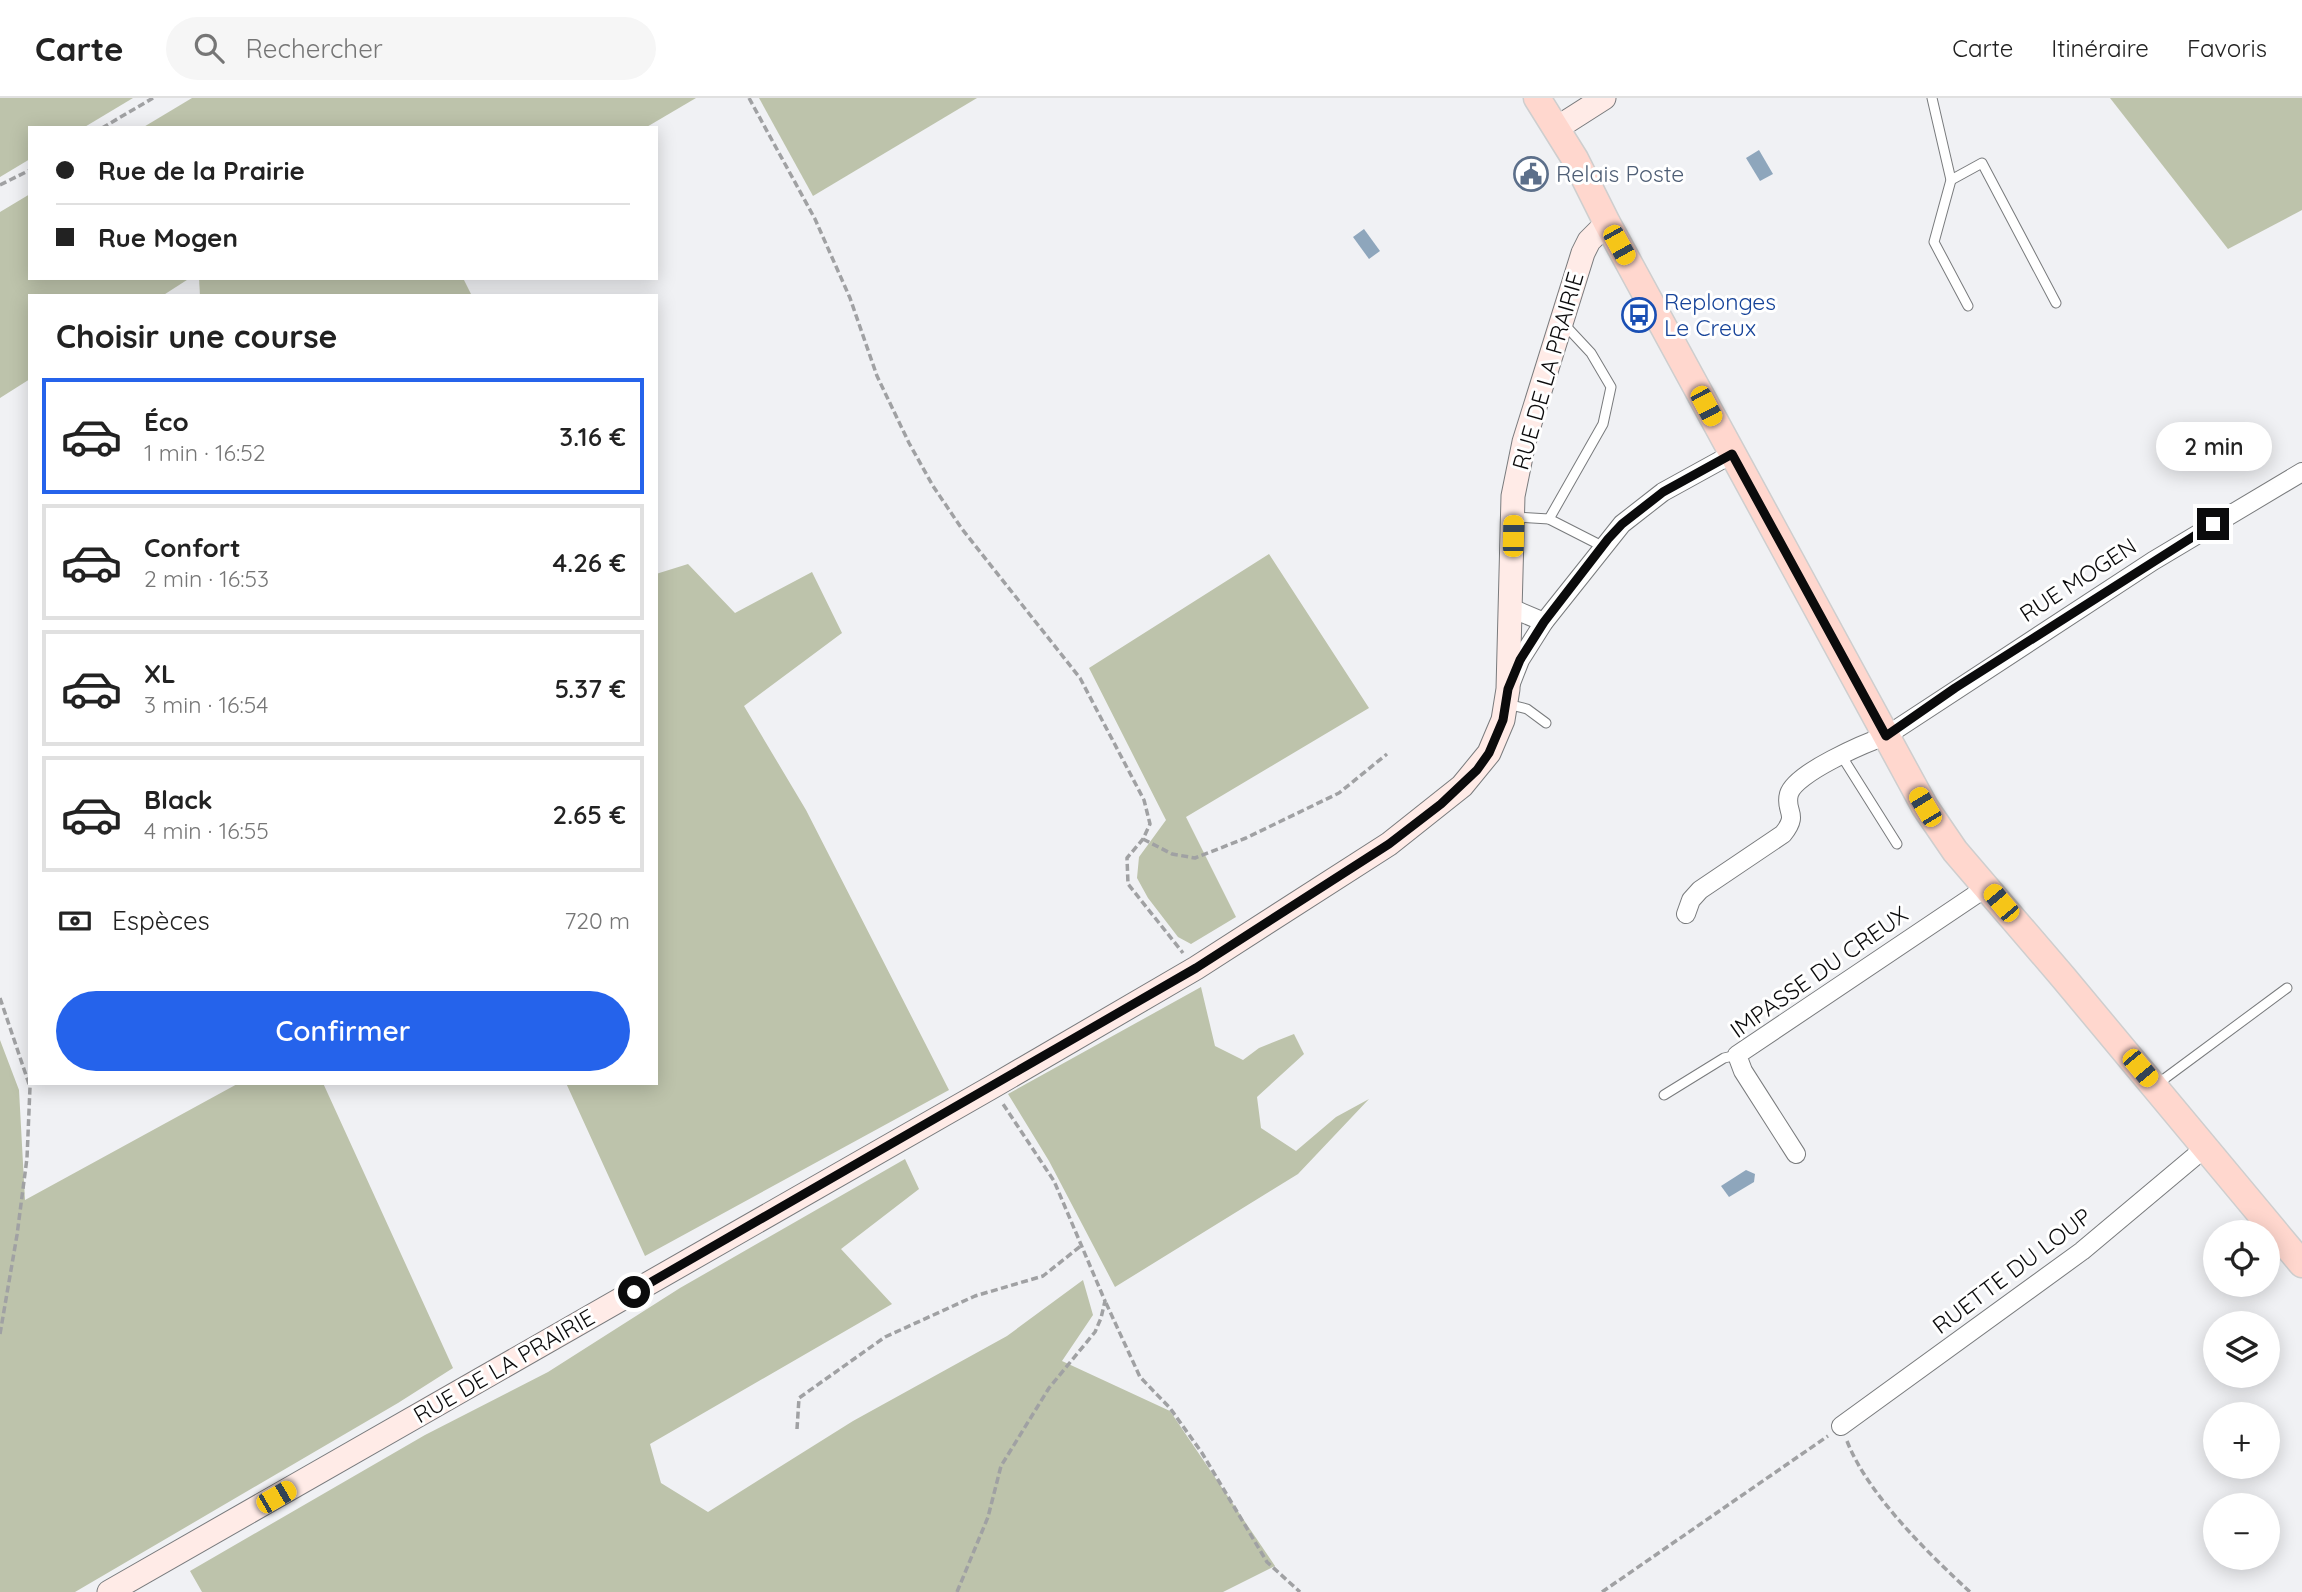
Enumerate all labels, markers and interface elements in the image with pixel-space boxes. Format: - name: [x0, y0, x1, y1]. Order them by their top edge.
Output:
- search box: [166, 17, 656, 80]
- text: Carte: [35, 28, 124, 69]
- icon: search: [190, 29, 228, 67]
- text: Rechercher: [246, 32, 383, 65]
- text: Carte: [1952, 33, 2013, 63]
- text: Itinéraire: [2051, 33, 2149, 63]
- text: Favoris: [2187, 33, 2267, 63]
- text: Rue de la Prairie: [98, 154, 305, 187]
- public building icon: Relais Poste: [1512, 155, 1550, 193]
- place label: Relais Poste: [1556, 159, 1684, 188]
- text: Rue Mogen: [98, 221, 238, 254]
- car: [1600, 222, 1639, 268]
- street label: RUE DE LA PRAIRIE: [1505, 269, 1590, 473]
- place label: Replonges Le Creux: [1664, 287, 1776, 342]
- bus stop icon: Replonges Le Creux: [1620, 296, 1658, 334]
- text: Choisir une course: [56, 316, 337, 356]
- car: [1687, 383, 1726, 429]
- icon: car: [60, 405, 123, 468]
- text: Éco: [144, 405, 189, 438]
- text: 3.16 €: [559, 420, 626, 453]
- callout: 2 min: [2155, 422, 2271, 472]
- text: 2 min: [2184, 432, 2244, 461]
- text: 1 min · 16:52: [144, 438, 266, 467]
- route end: [2197, 508, 2229, 540]
- car: [1503, 515, 1524, 557]
- icon: car: [60, 531, 123, 594]
- text: Confort: [144, 531, 241, 564]
- street label: RUE MOGEN: [2014, 531, 2142, 628]
- text: 4.26 €: [553, 546, 626, 579]
- text: 2 min · 16:53: [144, 564, 269, 593]
- icon: car: [60, 657, 123, 720]
- text: XL: [144, 657, 176, 690]
- text: 5.37 €: [555, 672, 626, 705]
- text: 3 min · 16:54: [144, 690, 268, 719]
- icon: car: [60, 783, 123, 846]
- text: Black: [144, 783, 213, 816]
- car: [1906, 784, 1945, 830]
- text: 2.65 €: [553, 798, 626, 831]
- text: 4 min · 16:55: [144, 816, 269, 845]
- car: [1980, 880, 2023, 926]
- street label: IMPASSE DU CREUX: [1724, 899, 1913, 1044]
- icon: cash: [56, 902, 94, 940]
- text: Espèces: [112, 904, 210, 937]
- text: 720 m: [565, 906, 630, 935]
- button: Confirmer: [56, 991, 630, 1071]
- car: [2119, 1045, 2162, 1091]
- street label: RUETTE DU LOUP: [1926, 1201, 2097, 1340]
- map controls: [2203, 1220, 2280, 1570]
- button: locate: [2203, 1220, 2280, 1297]
- route start: [618, 1276, 650, 1308]
- street label: RUE DE LA PRAIRIE: [408, 1302, 599, 1429]
- button: layers: [2203, 1311, 2280, 1388]
- button: +: [2203, 1402, 2280, 1479]
- car: [253, 1477, 300, 1517]
- button: −: [2203, 1493, 2280, 1570]

